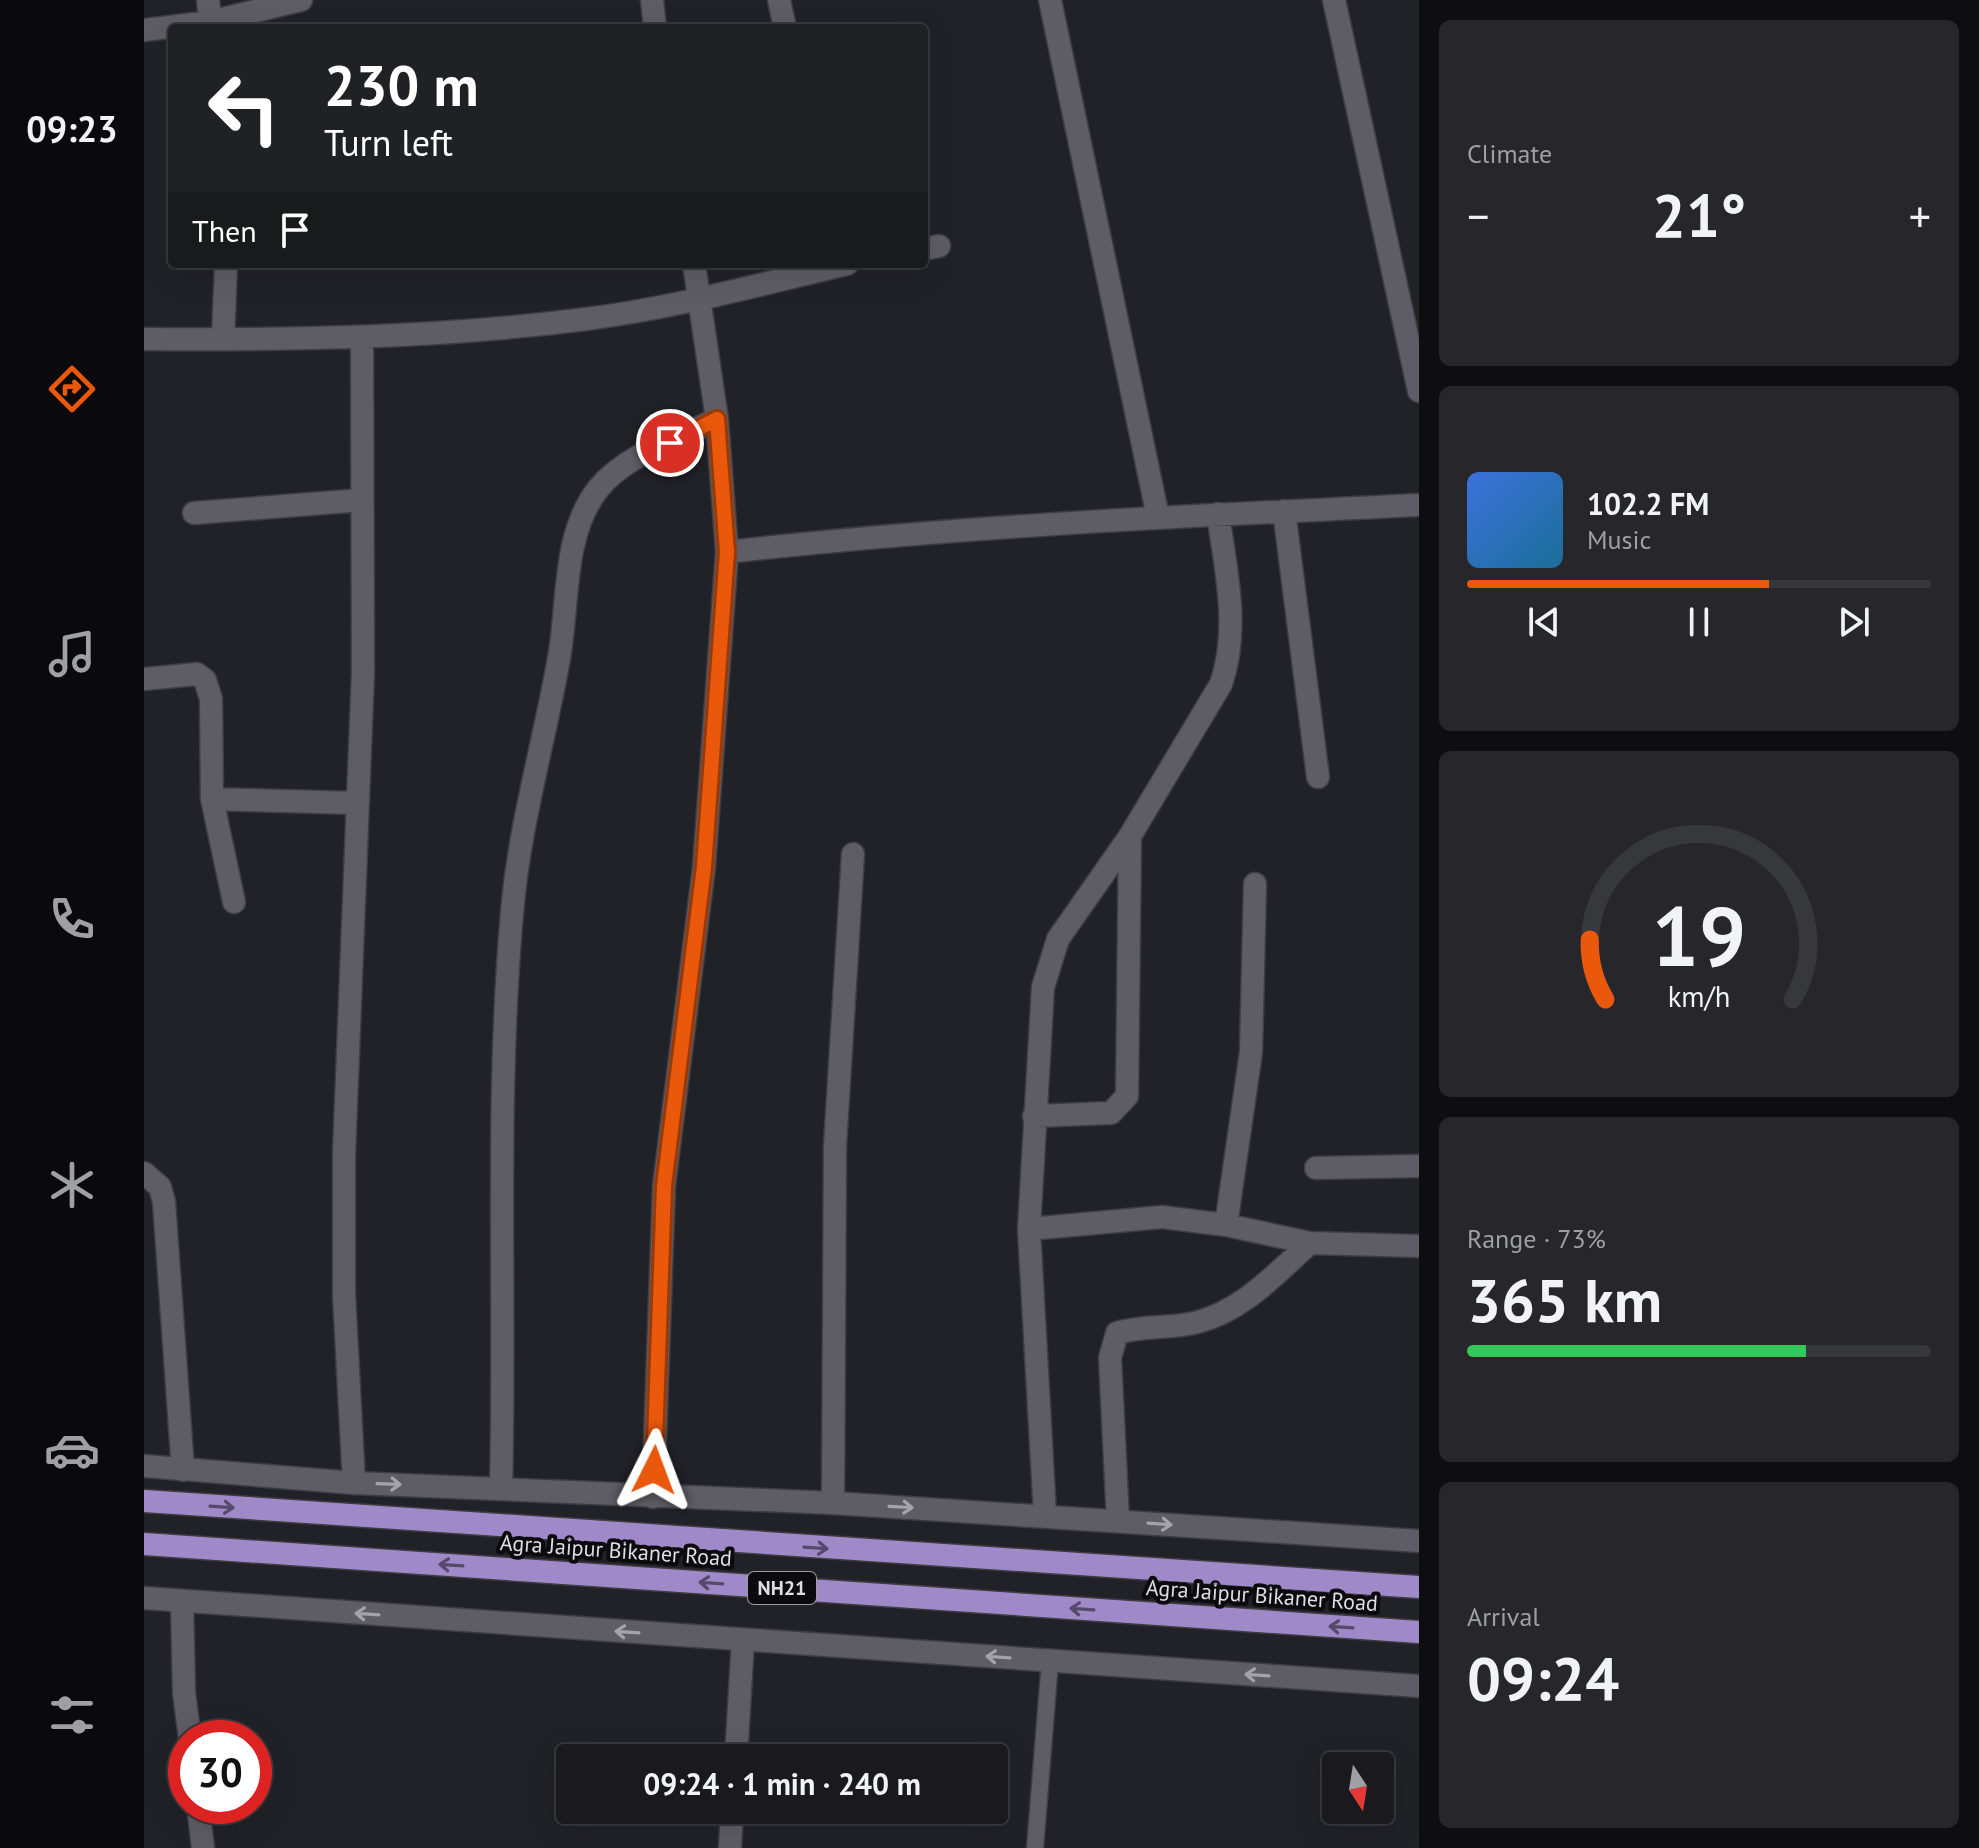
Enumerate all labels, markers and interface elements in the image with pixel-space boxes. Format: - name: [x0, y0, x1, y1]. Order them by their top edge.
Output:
- text: 230 m: [324, 49, 479, 121]
- icon: left: [192, 56, 296, 160]
- text: 09:23: [26, 105, 118, 152]
- text: Turn left: [324, 119, 453, 166]
- text: Climate: [1467, 137, 1552, 170]
- text: 21°: [1652, 176, 1746, 254]
- text: −: [1467, 187, 1489, 244]
- text: +: [1909, 187, 1931, 244]
- icon: arrive: [273, 208, 317, 252]
- text: Then: [192, 211, 257, 250]
- icon: directions: [44, 361, 100, 417]
- pin: [636, 409, 704, 477]
- icon: arrive: [648, 421, 692, 465]
- text: 102.2 FM: [1587, 484, 1709, 523]
- text: Music: [1587, 523, 1651, 556]
- icon: previous: [1522, 600, 1566, 644]
- icon: pause: [1677, 600, 1721, 644]
- icon: next: [1832, 600, 1876, 644]
- icon: music: [44, 626, 100, 682]
- text: 19: [1652, 881, 1746, 989]
- icon: phone: [44, 891, 100, 947]
- text: km/h: [1668, 978, 1730, 1015]
- icon: climate: [44, 1157, 100, 1213]
- text: Range · 73%: [1467, 1222, 1606, 1255]
- text: 365 km: [1467, 1261, 1662, 1339]
- icon: car: [44, 1422, 100, 1478]
- position arrow: [612, 1428, 696, 1512]
- one-way arrow: [375, 1477, 402, 1492]
- one-way arrow: [208, 1500, 235, 1515]
- one-way arrow: [887, 1500, 914, 1515]
- one-way arrow: [1146, 1517, 1173, 1532]
- street label: Agra Jaipur Bikaner Road: [499, 1528, 733, 1572]
- one-way arrow: [802, 1541, 829, 1556]
- one-way arrow: [438, 1557, 465, 1572]
- road number: NH21: [748, 1572, 816, 1604]
- street label: Agra Jaipur Bikaner Road: [1145, 1573, 1379, 1617]
- one-way arrow: [698, 1575, 725, 1590]
- text: Arrival: [1467, 1600, 1540, 1633]
- one-way arrow: [1069, 1601, 1096, 1616]
- one-way arrow: [355, 1606, 381, 1621]
- one-way arrow: [1328, 1619, 1355, 1634]
- one-way arrow: [614, 1624, 641, 1639]
- text: 09:24: [1467, 1639, 1619, 1717]
- one-way arrow: [985, 1649, 1012, 1664]
- one-way arrow: [1244, 1667, 1271, 1682]
- icon: filters: [44, 1687, 100, 1743]
- speed limit sign: 30: [168, 1720, 272, 1824]
- north arrow: [1322, 1752, 1394, 1824]
- map controls: [1322, 1752, 1394, 1824]
- text: 09:24 · 1 min · 240 m: [643, 1764, 921, 1803]

